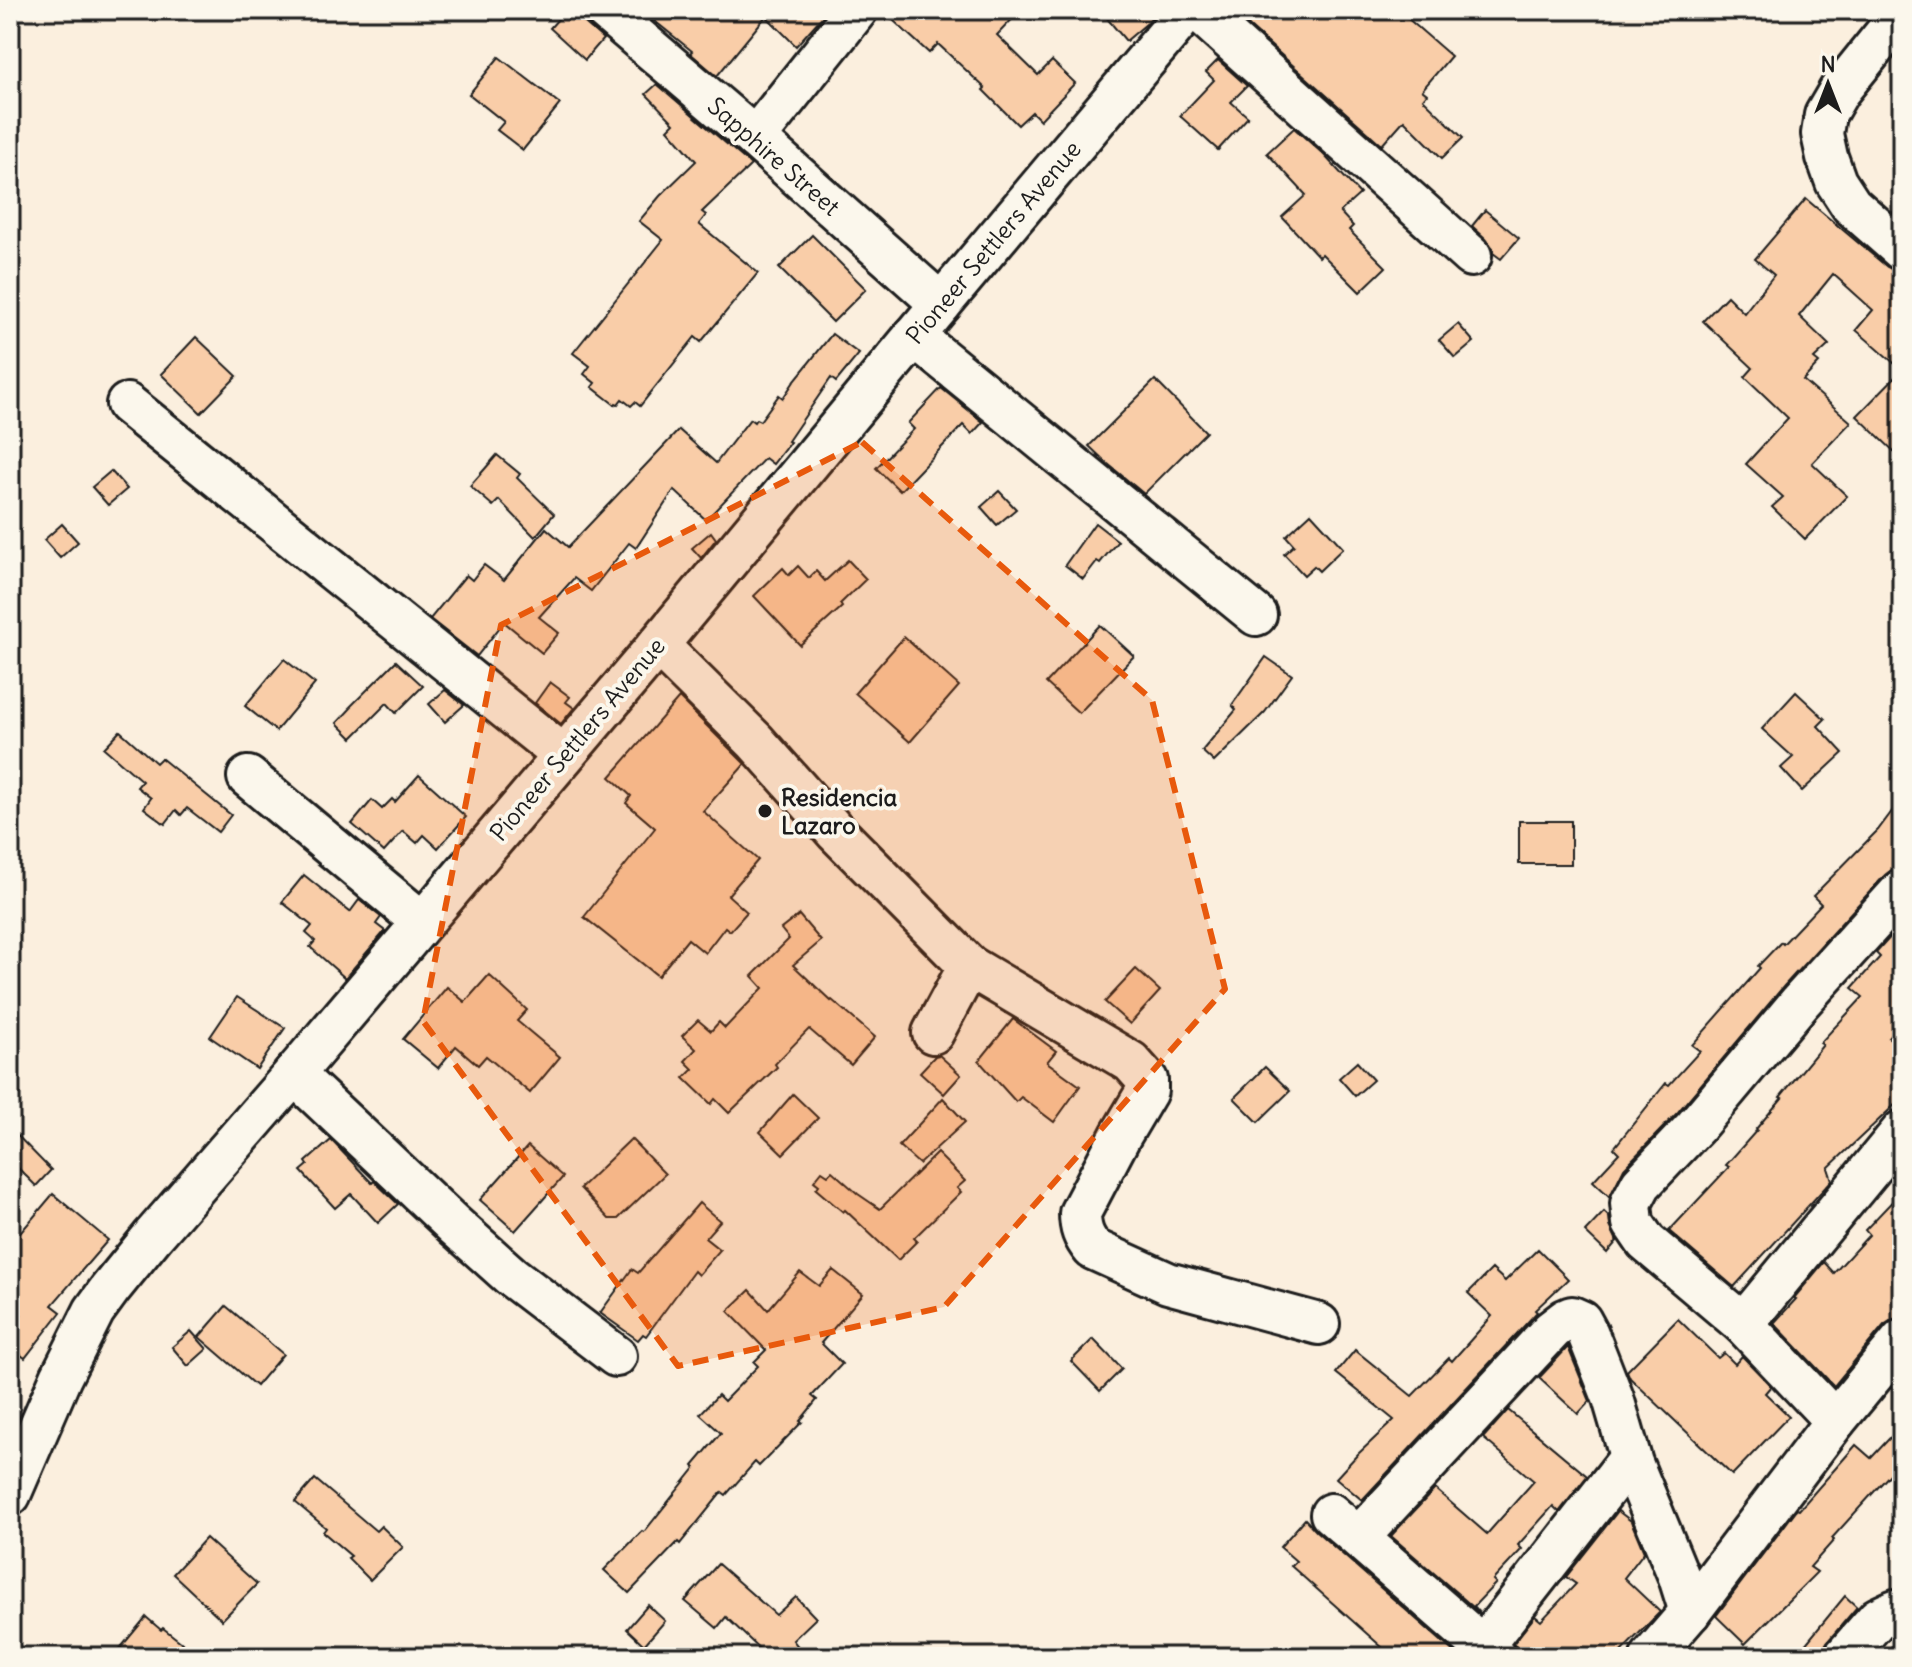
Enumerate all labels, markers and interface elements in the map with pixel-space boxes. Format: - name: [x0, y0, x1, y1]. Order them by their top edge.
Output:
- north arrow: [1788, 44, 1868, 124]
- text: N: [1820, 50, 1836, 78]
- street label: Sapphire Street: [702, 90, 846, 222]
- street label: Pioneer Settlers Avenue: [899, 134, 1087, 350]
- street label: Pioneer Settlers Avenue: [483, 631, 671, 847]
- place label: Residencia Lazaro: [781, 782, 897, 840]
- marker: Residencia Lazaro: [756, 802, 774, 820]

